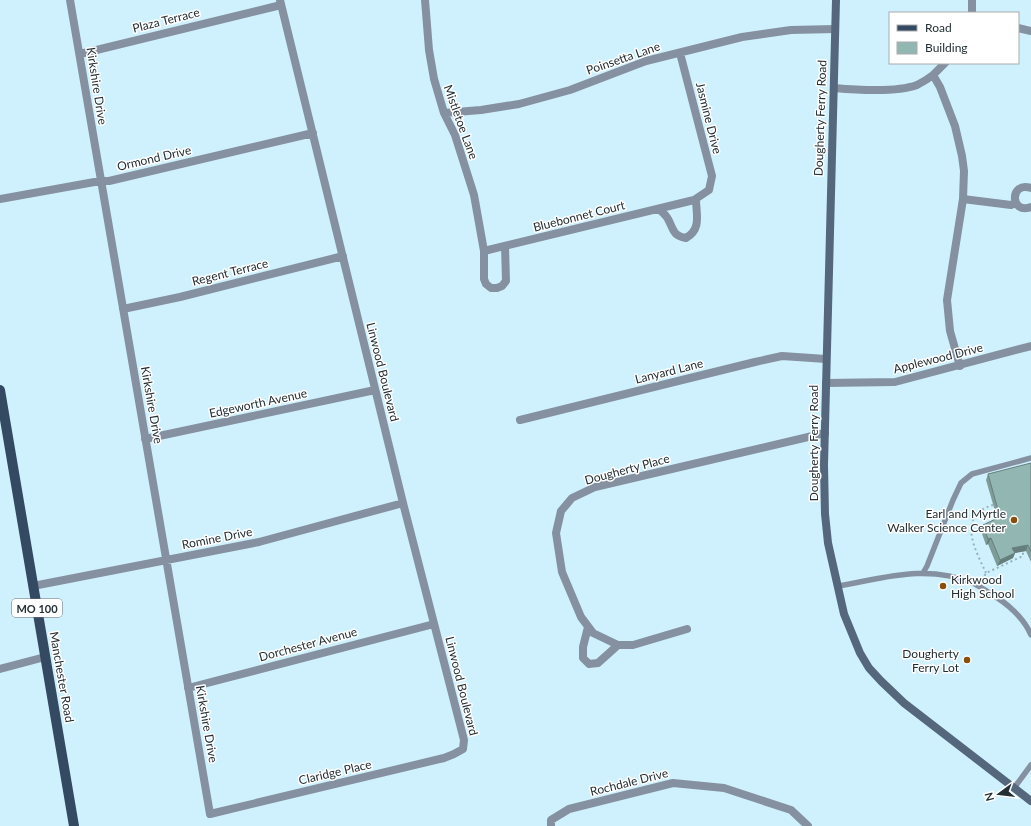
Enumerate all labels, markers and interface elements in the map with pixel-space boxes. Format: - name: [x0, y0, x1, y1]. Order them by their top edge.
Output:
- street label: Plaza Terrace: [131, 4, 201, 36]
- legend: [889, 12, 1019, 64]
- text: Road: [925, 20, 952, 35]
- street label: Poinsetta Lane: [584, 38, 662, 78]
- text: Building: [925, 40, 968, 55]
- street label: Kirkshire Drive: [83, 46, 111, 126]
- street label: Dougherty Ferry Road: [810, 60, 830, 176]
- street label: Jasmine Drive: [693, 81, 725, 155]
- street label: Mistletoe Lane: [441, 83, 481, 161]
- street label: Ormond Drive: [115, 142, 193, 174]
- street label: Bluebonnet Court: [532, 197, 627, 235]
- street label: Regent Terrace: [190, 255, 270, 289]
- street label: Linwood Boulevard: [363, 321, 403, 423]
- street label: Applewood Drive: [892, 340, 984, 376]
- street label: Lanyard Lane: [633, 355, 705, 387]
- street label: Kirkshire Drive: [138, 365, 166, 445]
- street label: Edgeworth Avenue: [208, 385, 308, 421]
- street label: Dougherty Ferry Road: [806, 385, 821, 501]
- street label: Dougherty Place: [583, 450, 671, 488]
- place label: Earl and Myrtle Walker Science Center: [887, 506, 1007, 535]
- marker: Earl and Myrtle Walker Science Center: [1009, 515, 1019, 525]
- street label: Romine Drive: [181, 524, 253, 552]
- place label: Kirkwood High School: [951, 572, 1014, 601]
- marker: Kirkwood High School: [938, 581, 948, 591]
- road number: MO 100: [12, 599, 62, 617]
- street label: Dorchester Avenue: [257, 624, 359, 664]
- street label: Manchester Road: [47, 630, 77, 724]
- street label: Linwood Boulevard: [442, 635, 482, 737]
- place label: Dougherty Ferry Lot: [902, 646, 960, 675]
- marker: Dougherty Ferry Lot: [962, 655, 972, 665]
- street label: Kirkshire Drive: [193, 684, 221, 764]
- street label: Claridge Place: [297, 756, 373, 788]
- street label: Rochdale Drive: [588, 765, 670, 799]
- north arrow: [979, 774, 1019, 814]
- text: N: [981, 791, 996, 802]

